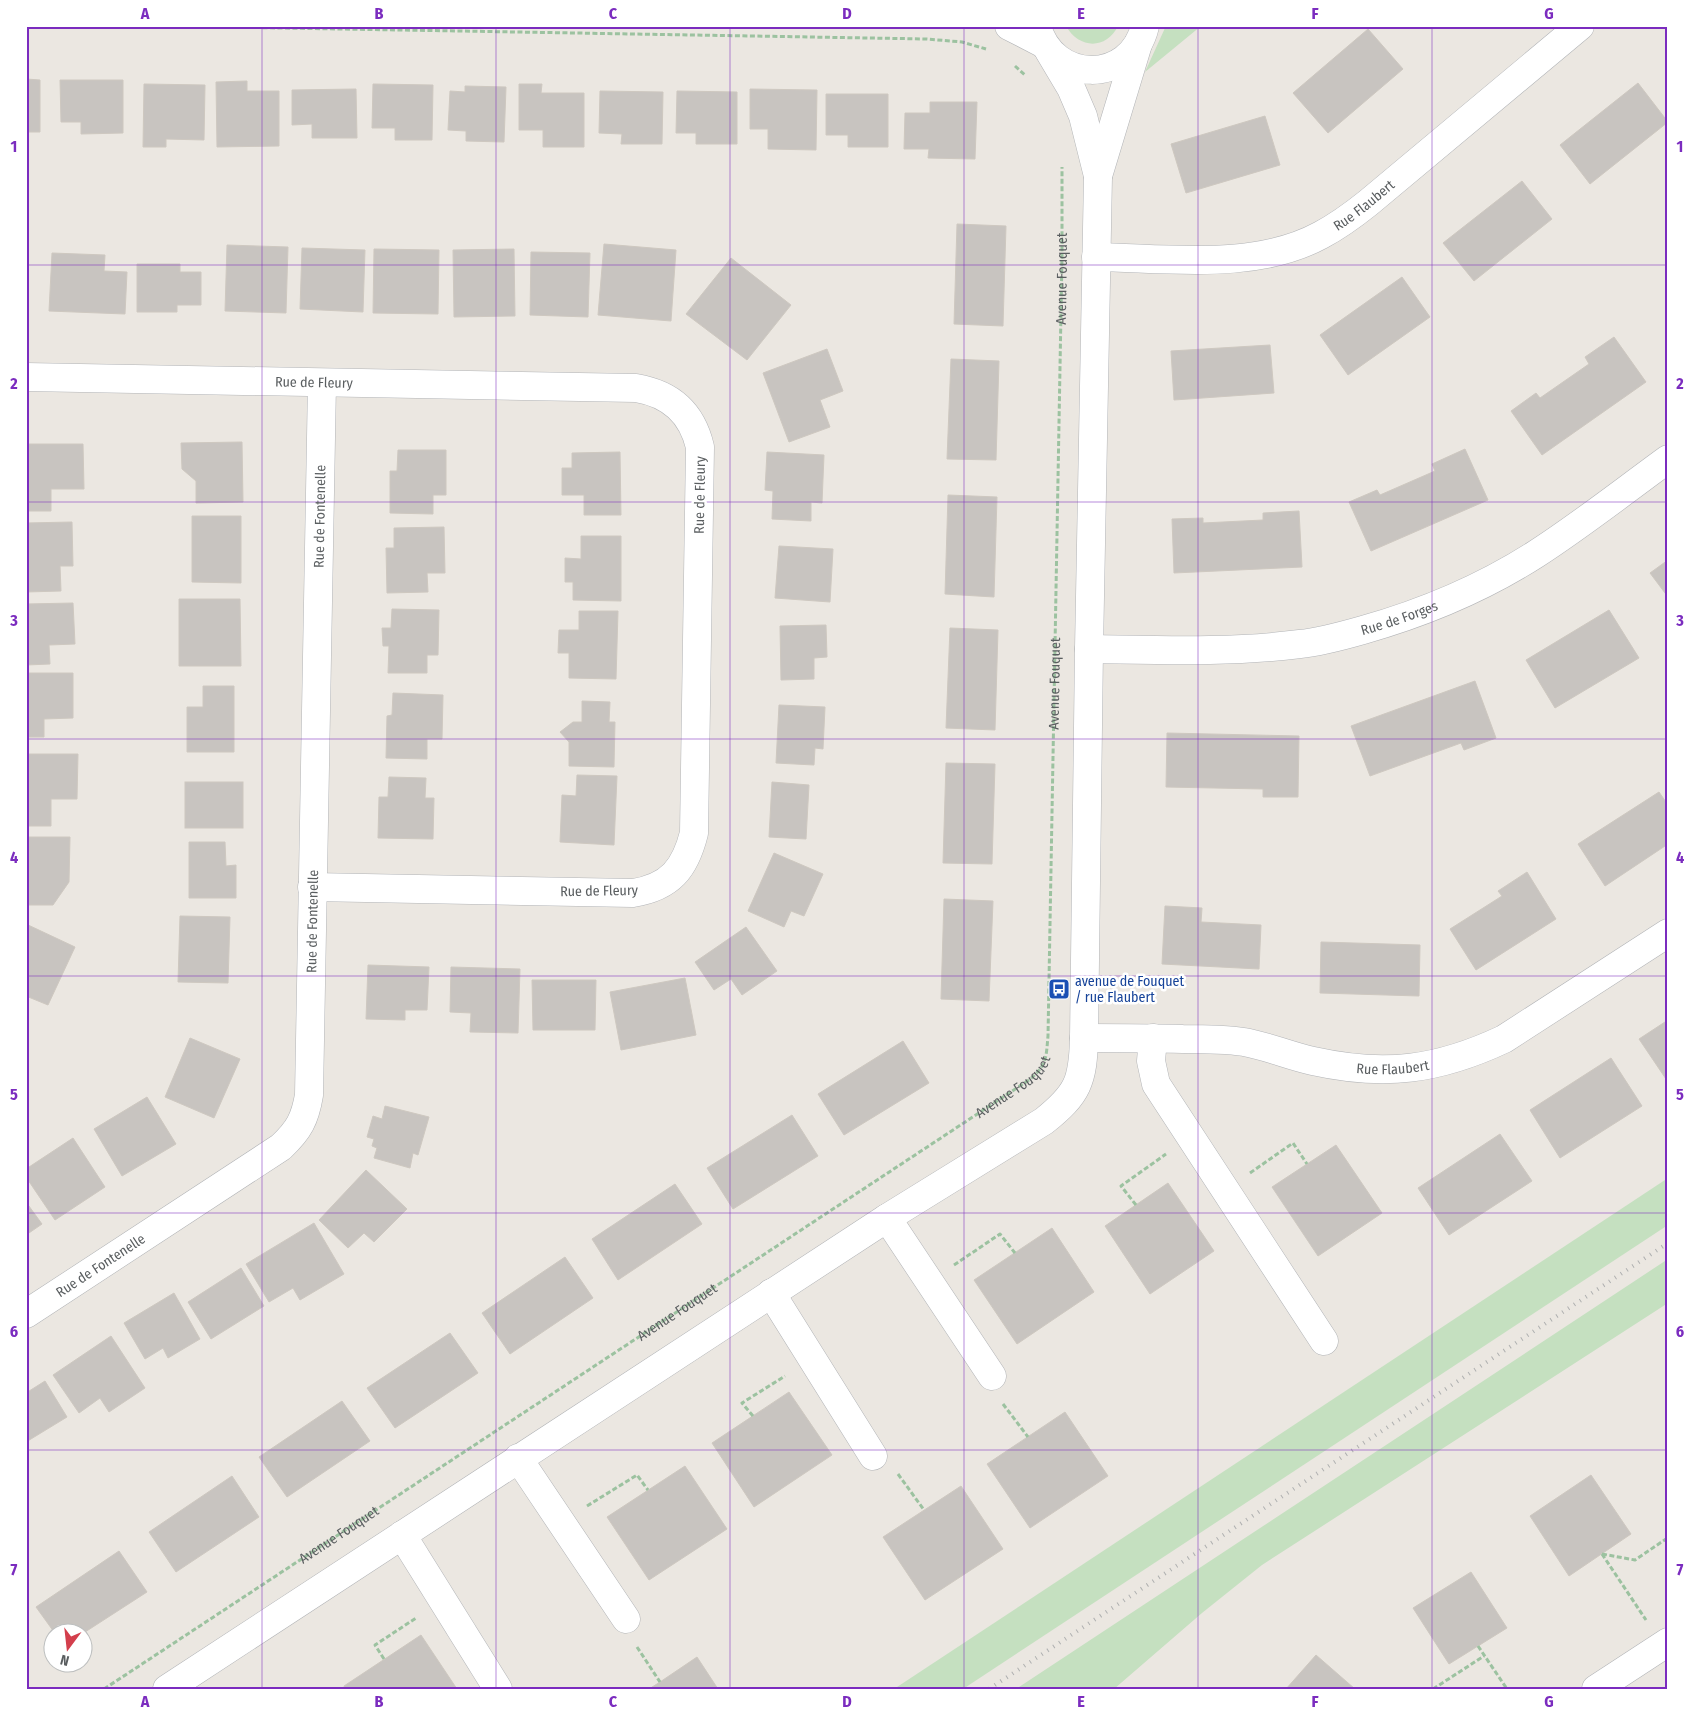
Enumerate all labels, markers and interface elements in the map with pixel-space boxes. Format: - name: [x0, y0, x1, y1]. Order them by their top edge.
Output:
- text: A: [140, 4, 150, 23]
- text: B: [375, 4, 384, 23]
- text: C: [609, 4, 618, 23]
- text: D: [842, 4, 852, 23]
- text: E: [1077, 4, 1085, 23]
- text: F: [1311, 4, 1319, 23]
- text: G: [1544, 4, 1554, 23]
- text: 1: [11, 137, 17, 156]
- text: 1: [1677, 137, 1683, 156]
- street label: Rue Flaubert: [1330, 176, 1398, 234]
- street label: Avenue Fouquet: [1052, 232, 1071, 325]
- street label: Rue de Fleury: [275, 373, 354, 391]
- text: 2: [9, 374, 18, 393]
- text: 2: [1675, 374, 1684, 393]
- street label: Rue de Fleury: [691, 455, 709, 534]
- street label: Rue de Fontenelle: [310, 465, 329, 568]
- street label: Rue de Forges: [1359, 597, 1440, 639]
- text: 3: [9, 611, 18, 630]
- text: 3: [1675, 611, 1684, 630]
- street label: Avenue Fouquet: [1045, 637, 1064, 730]
- text: 4: [10, 848, 18, 867]
- text: 4: [1676, 848, 1684, 867]
- street label: Rue de Fontenelle: [303, 869, 322, 973]
- street label: Rue de Fleury: [560, 882, 639, 900]
- place label: avenue de Fouquet / rue Flaubert: [1075, 973, 1184, 1006]
- bus stop icon: avenue de Fouquet / rue Flaubert: [1047, 977, 1071, 1001]
- street label: Avenue Fouquet: [972, 1054, 1054, 1121]
- street label: Rue Flaubert: [1356, 1056, 1431, 1078]
- text: 5: [10, 1085, 18, 1104]
- text: 5: [1676, 1085, 1684, 1104]
- street label: Rue de Fontenelle: [53, 1230, 148, 1301]
- street label: Avenue Fouquet: [634, 1279, 720, 1344]
- text: 6: [10, 1322, 18, 1341]
- text: 6: [1676, 1322, 1684, 1341]
- street label: Avenue Fouquet: [296, 1502, 382, 1567]
- text: 7: [11, 1560, 18, 1579]
- text: 7: [1677, 1560, 1684, 1579]
- north arrow: [42, 1622, 92, 1672]
- text: N: [59, 1651, 71, 1669]
- text: A: [140, 1692, 150, 1711]
- text: B: [375, 1692, 384, 1711]
- text: C: [609, 1692, 618, 1711]
- text: D: [842, 1692, 852, 1711]
- text: E: [1077, 1692, 1085, 1711]
- text: F: [1311, 1692, 1319, 1711]
- text: G: [1544, 1692, 1554, 1711]

